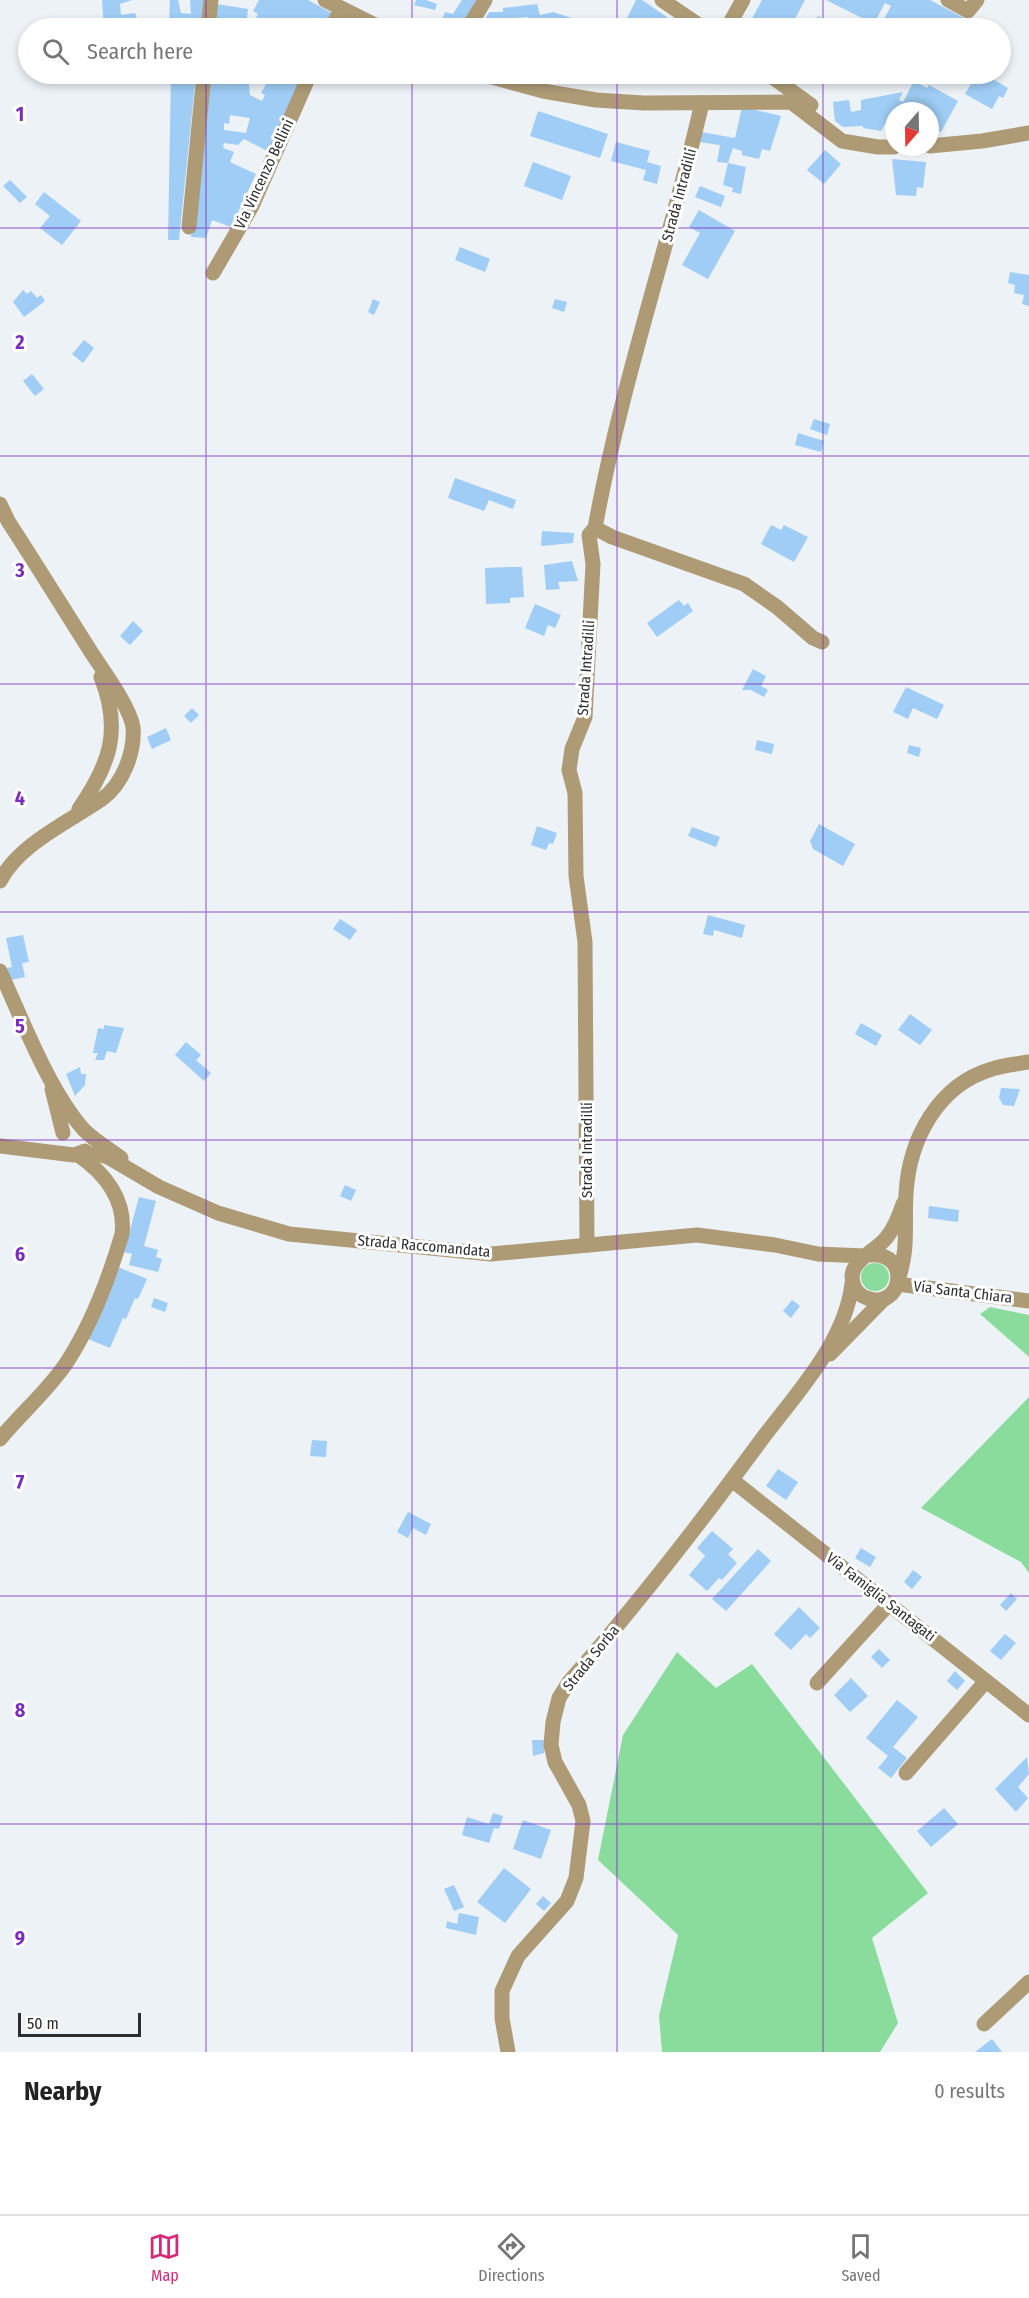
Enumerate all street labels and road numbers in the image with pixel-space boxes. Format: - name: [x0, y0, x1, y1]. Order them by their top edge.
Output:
- street label: Via Vincenzo Bellini: [231, 116, 297, 232]
- street label: Strada Intradilli: [658, 146, 700, 244]
- street label: Strada Intradilli: [574, 620, 598, 716]
- street label: Strada Intradilli: [578, 1102, 596, 1198]
- street label: Strada Raccomandata: [357, 1231, 491, 1261]
- street label: Via Santa Chiara: [913, 1277, 1013, 1307]
- street label: Via Famiglia Santagati: [823, 1549, 939, 1645]
- street label: Strada Sorba: [559, 1622, 623, 1694]

